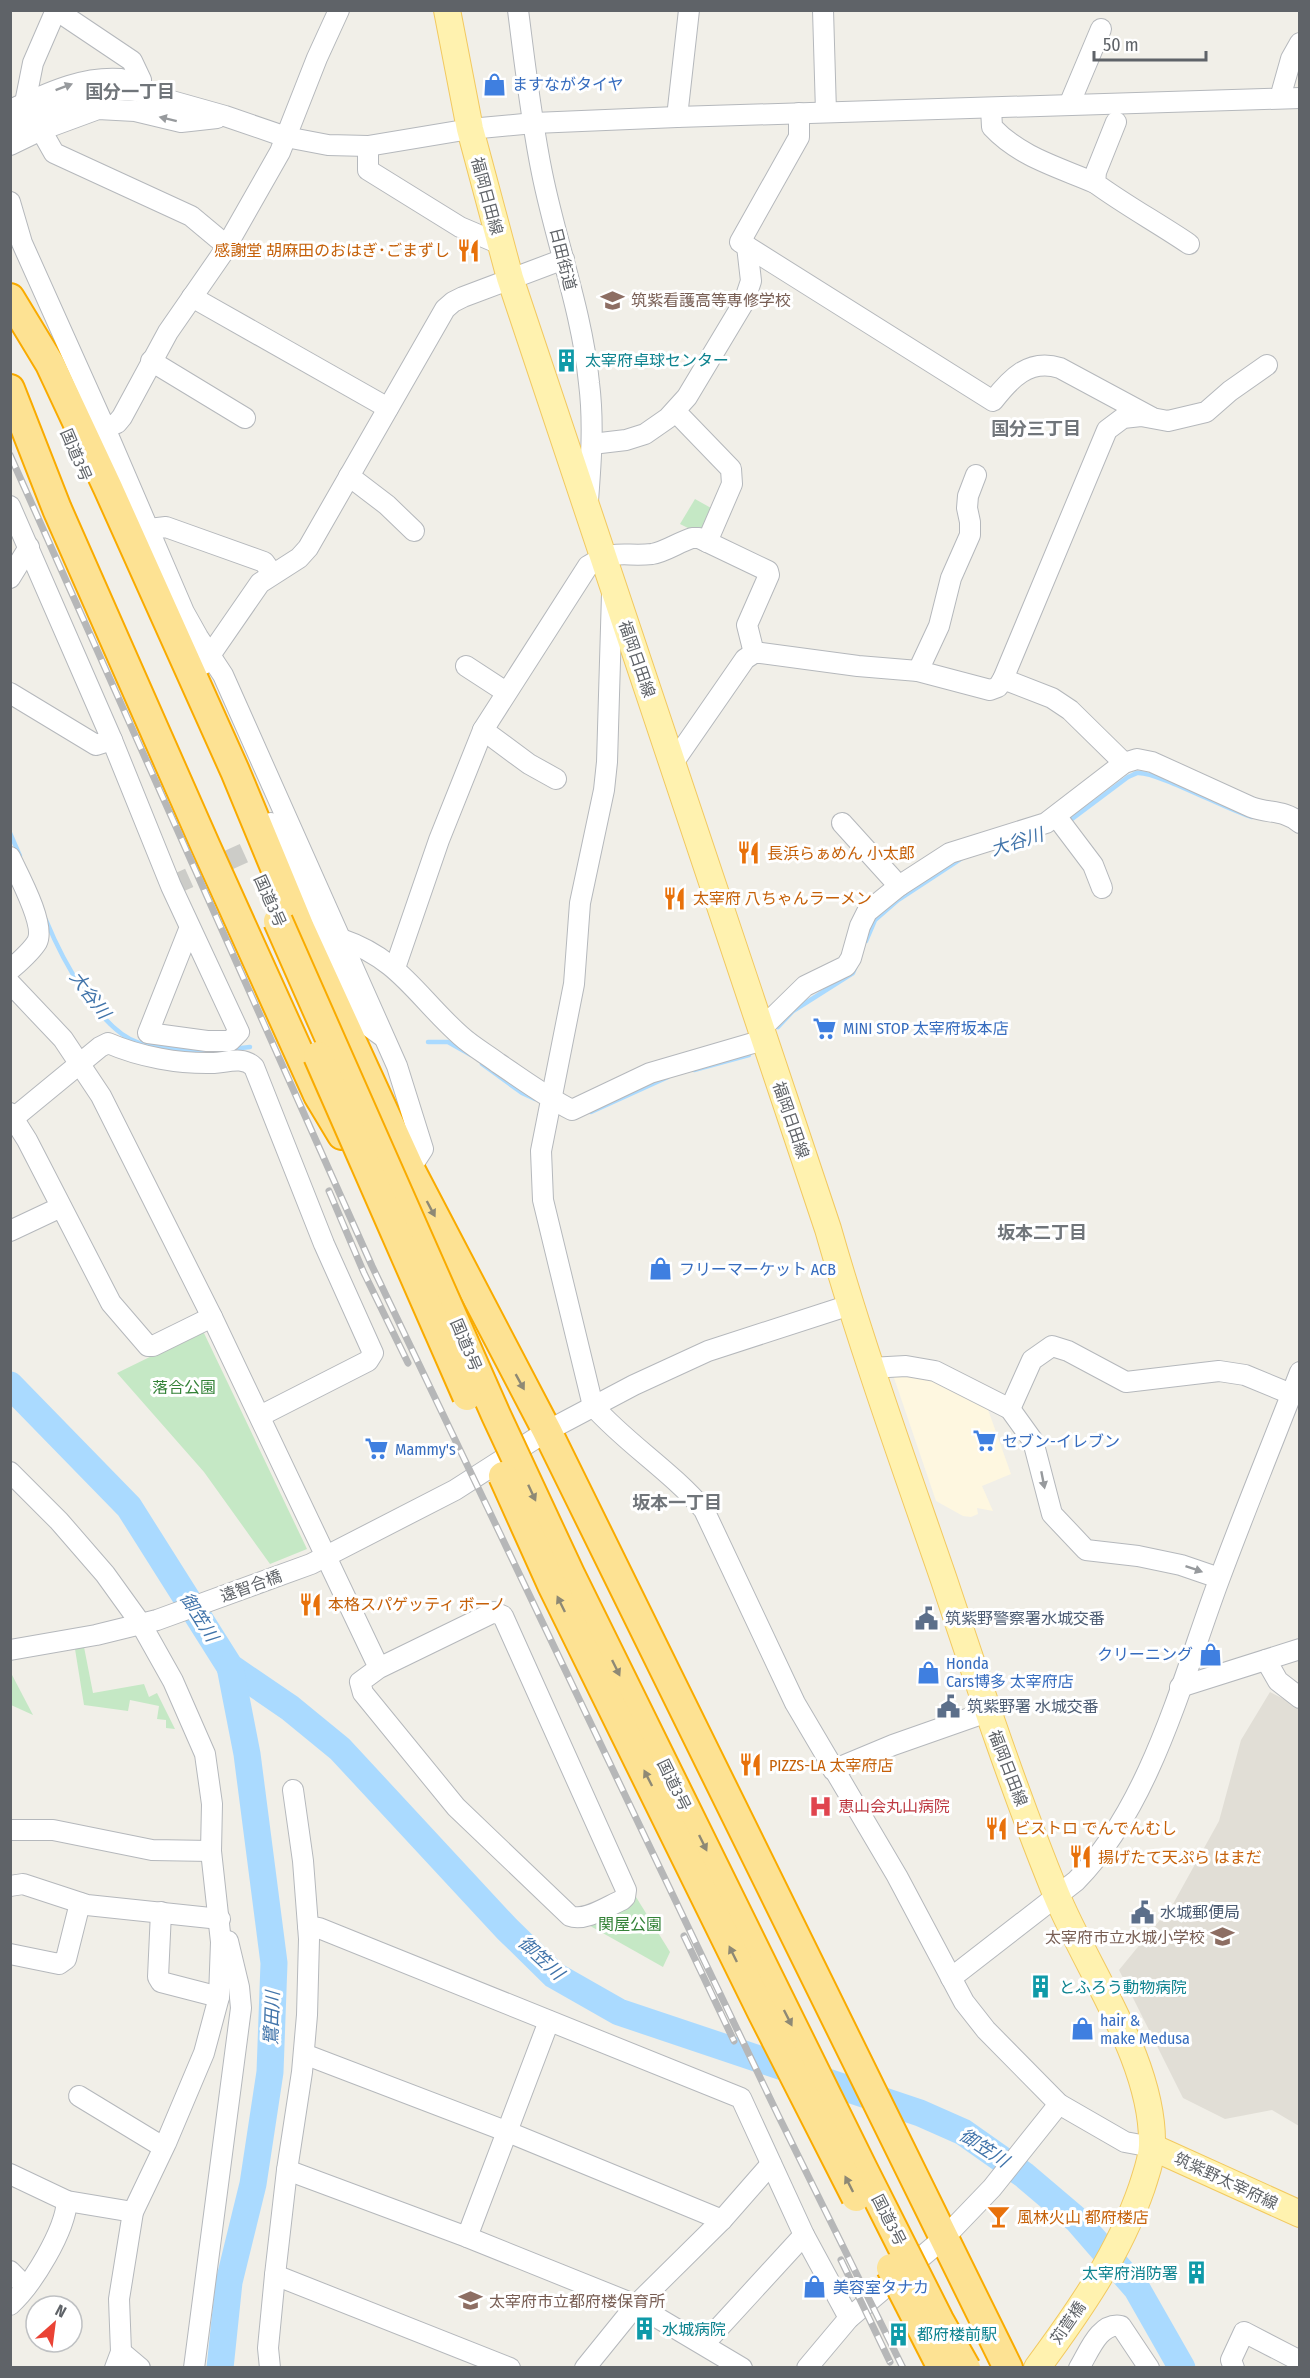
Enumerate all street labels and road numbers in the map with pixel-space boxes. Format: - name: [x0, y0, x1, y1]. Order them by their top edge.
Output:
- street label: 福岡日田線: [467, 155, 507, 237]
- street label: 日田街道: [546, 226, 580, 292]
- street label: 国道3号: [56, 426, 96, 484]
- street label: 福岡日田線: [615, 618, 659, 700]
- street label: 国道3号: [250, 872, 290, 930]
- street label: 福岡日田線: [769, 1079, 813, 1161]
- street label: 国道3号: [446, 1316, 486, 1374]
- street label: 遠智合橋: [218, 1566, 284, 1606]
- street label: 福岡日田線: [985, 1727, 1031, 1809]
- street label: 国道3号: [653, 1756, 695, 1814]
- street label: 筑紫野太宰府線: [1171, 2149, 1281, 2213]
- street label: 国道3号: [868, 2191, 910, 2249]
- street label: 苅萱橋: [1046, 2298, 1090, 2348]

